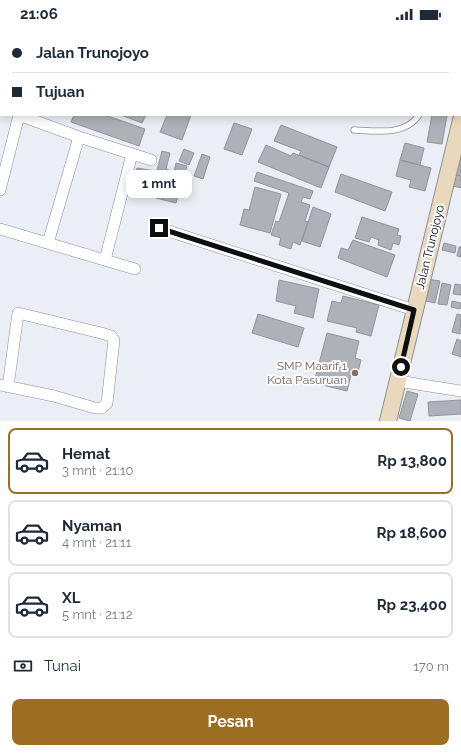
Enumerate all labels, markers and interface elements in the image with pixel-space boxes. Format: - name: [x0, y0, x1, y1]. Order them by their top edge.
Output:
- text: 21:06: [20, 5, 58, 23]
- text: Jalan Trunojoyo: [36, 44, 149, 62]
- text: Tujuan: [36, 83, 85, 101]
- callout: 1 mnt: [126, 170, 192, 198]
- text: 1 mnt: [142, 176, 176, 191]
- street label: Jalan Trunojoyo: [413, 203, 447, 291]
- route end: [150, 219, 168, 237]
- route start: [392, 358, 410, 376]
- place label: SMP Maarif 1 Kota Pasuruan: [267, 359, 347, 387]
- marker: SMP Maarif 1 Kota Pasuruan: [350, 368, 360, 378]
- icon: car: [14, 443, 50, 479]
- text: Hemat: [62, 445, 110, 463]
- text: Rp 13,800: [377, 452, 447, 470]
- text: 3 mnt · 21:10: [62, 463, 133, 478]
- icon: car: [14, 515, 50, 551]
- text: Nyaman: [62, 517, 122, 535]
- text: Rp 18,600: [377, 524, 447, 542]
- text: 4 mnt · 21:11: [62, 535, 131, 550]
- icon: car: [14, 587, 50, 623]
- text: XL: [62, 589, 80, 607]
- text: Rp 23,400: [377, 596, 447, 614]
- text: 5 mnt · 21:12: [62, 607, 132, 622]
- icon: cash: [12, 655, 34, 677]
- text: Tunai: [44, 657, 81, 675]
- text: 170 m: [413, 659, 449, 674]
- button: Pesan: [12, 699, 449, 745]

